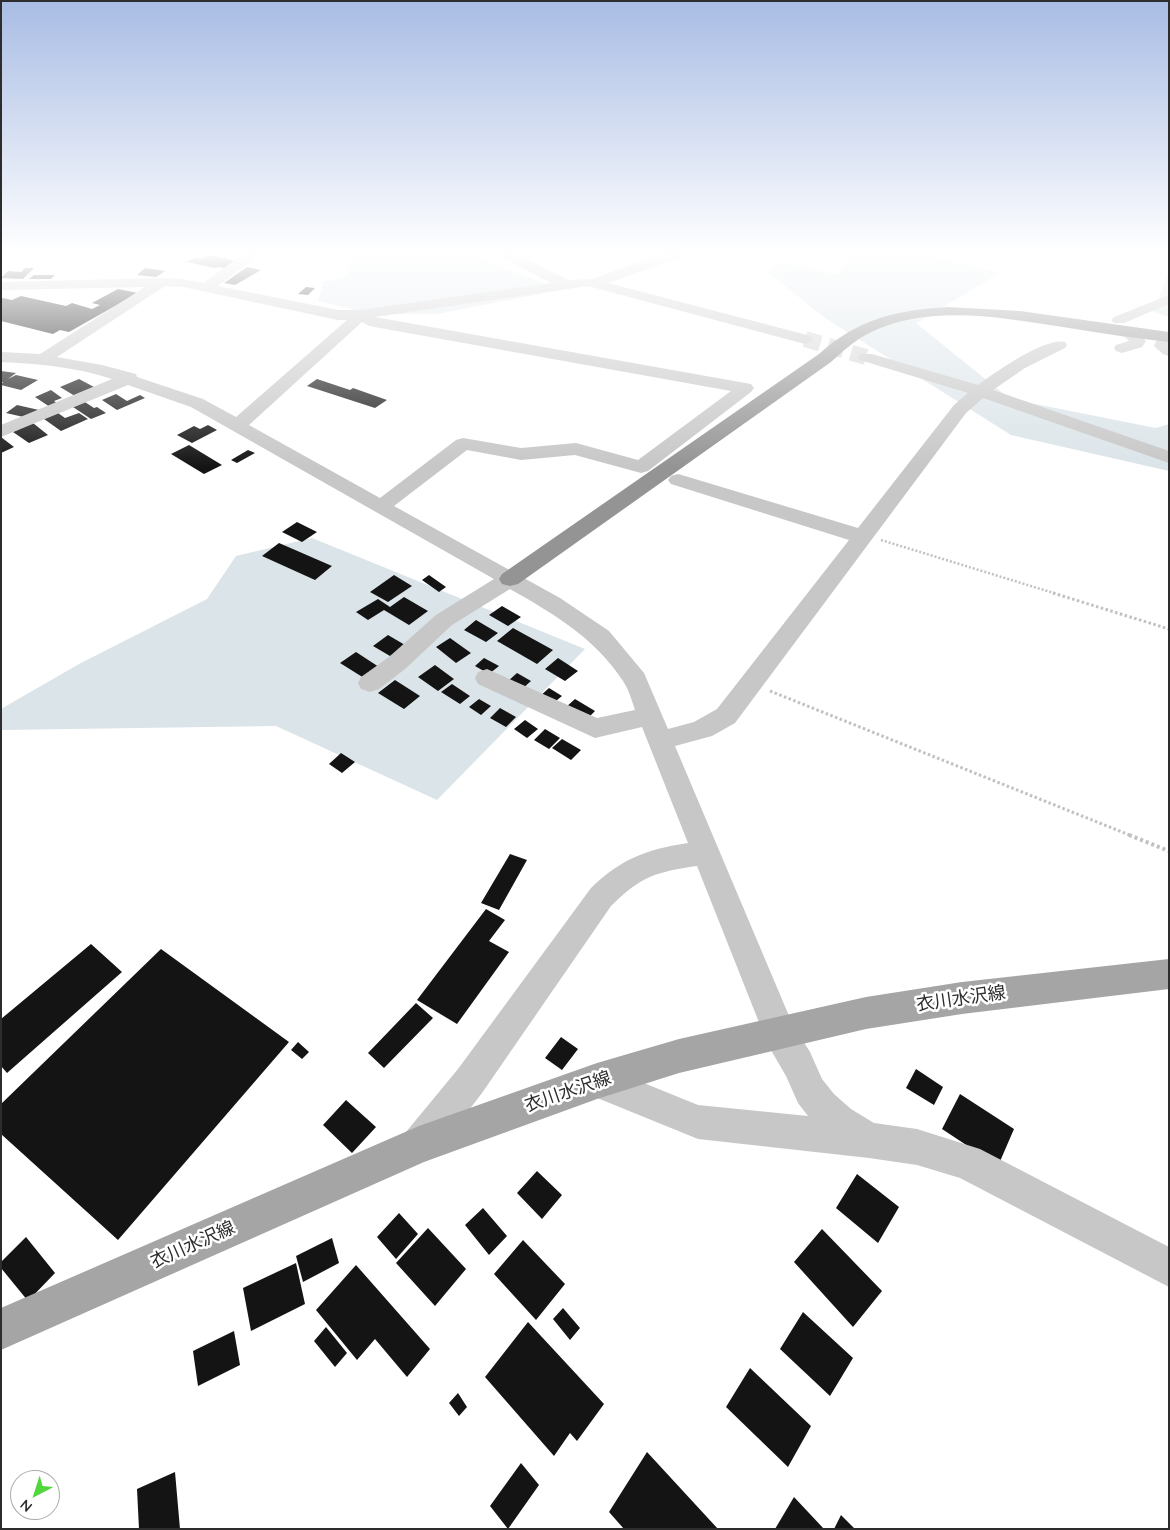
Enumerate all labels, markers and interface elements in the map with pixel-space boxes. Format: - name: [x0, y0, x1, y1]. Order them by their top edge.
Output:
- street label: 衣川水沢線: [915, 982, 1007, 1016]
- street label: 衣川水沢線: [522, 1067, 614, 1117]
- street label: 衣川水沢線: [147, 1217, 239, 1273]
- north arrow: [10, 1470, 60, 1520]
- text: N: [16, 1496, 36, 1516]

